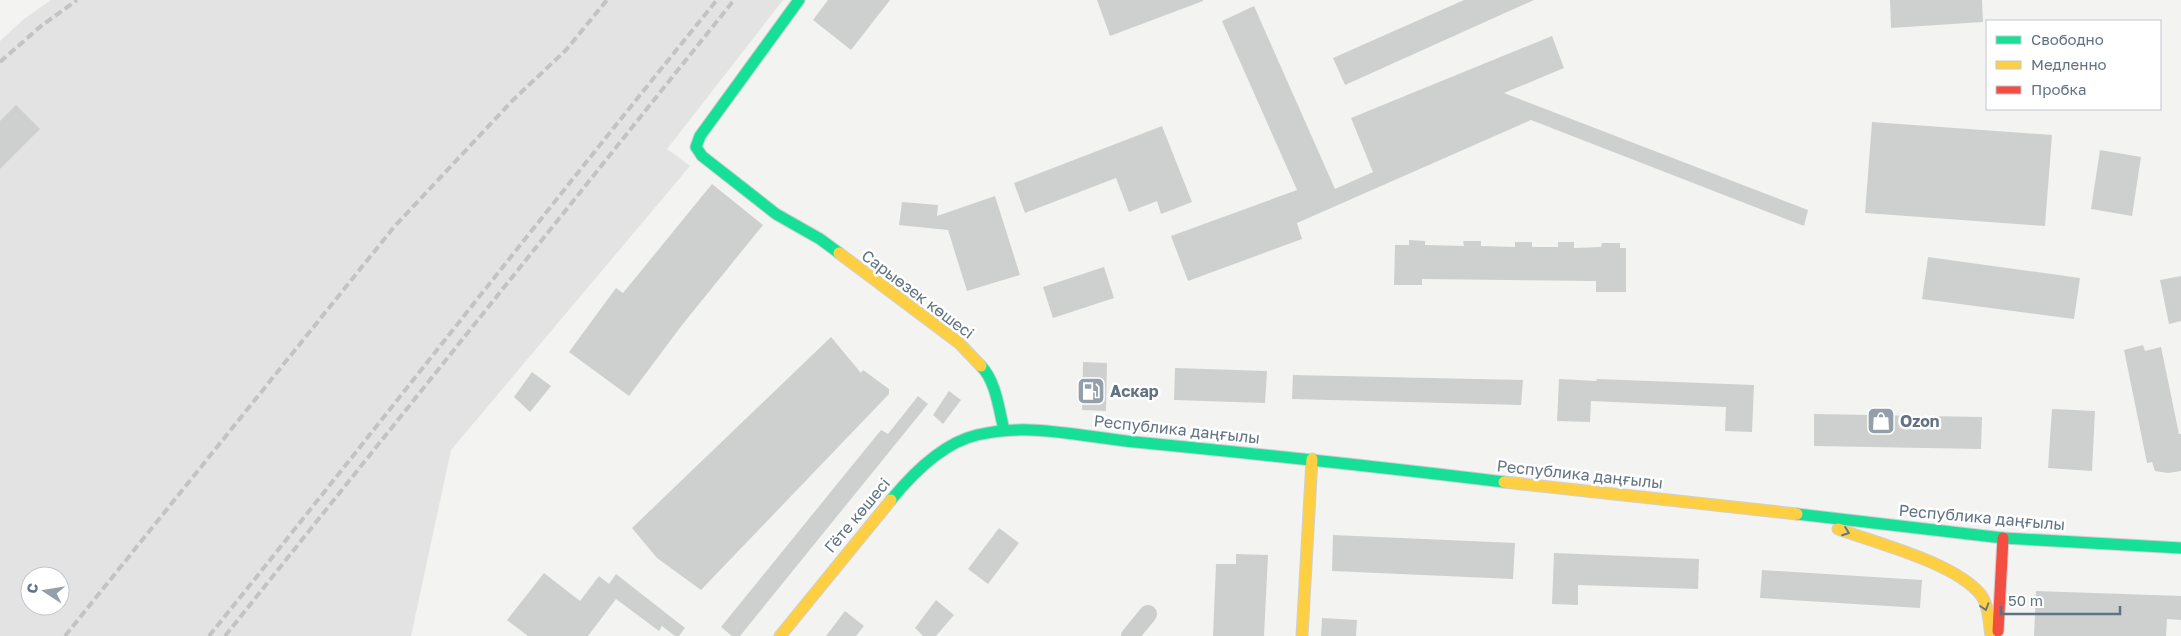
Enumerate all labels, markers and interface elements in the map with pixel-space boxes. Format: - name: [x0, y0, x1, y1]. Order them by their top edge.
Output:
- legend: [1986, 20, 2161, 110]
- text: Свободно: [2031, 30, 2104, 48]
- text: Медленно: [2031, 55, 2107, 73]
- text: Пробка: [2031, 80, 2086, 98]
- street label: Сарыөзек көшесі: [858, 245, 978, 343]
- fuel station icon: Аскар: [1076, 376, 1106, 406]
- place label: Аскар: [1110, 381, 1159, 401]
- shop icon: Ozon: [1866, 406, 1896, 436]
- street label: Республика даңғылы: [1093, 410, 1261, 448]
- place label: Ozon: [1900, 411, 1940, 431]
- street label: Республика даңғылы: [1496, 455, 1664, 493]
- street label: Гёте көшесі: [820, 473, 894, 557]
- street label: Республика даңғылы: [1898, 500, 2066, 534]
- one-way arrow: [1842, 526, 1850, 536]
- north arrow: [20, 566, 70, 616]
- text: С: [22, 582, 41, 595]
- scale bar: [2001, 584, 2120, 616]
- text: 50 m: [2008, 591, 2043, 609]
- one-way arrow: [1979, 602, 1989, 611]

